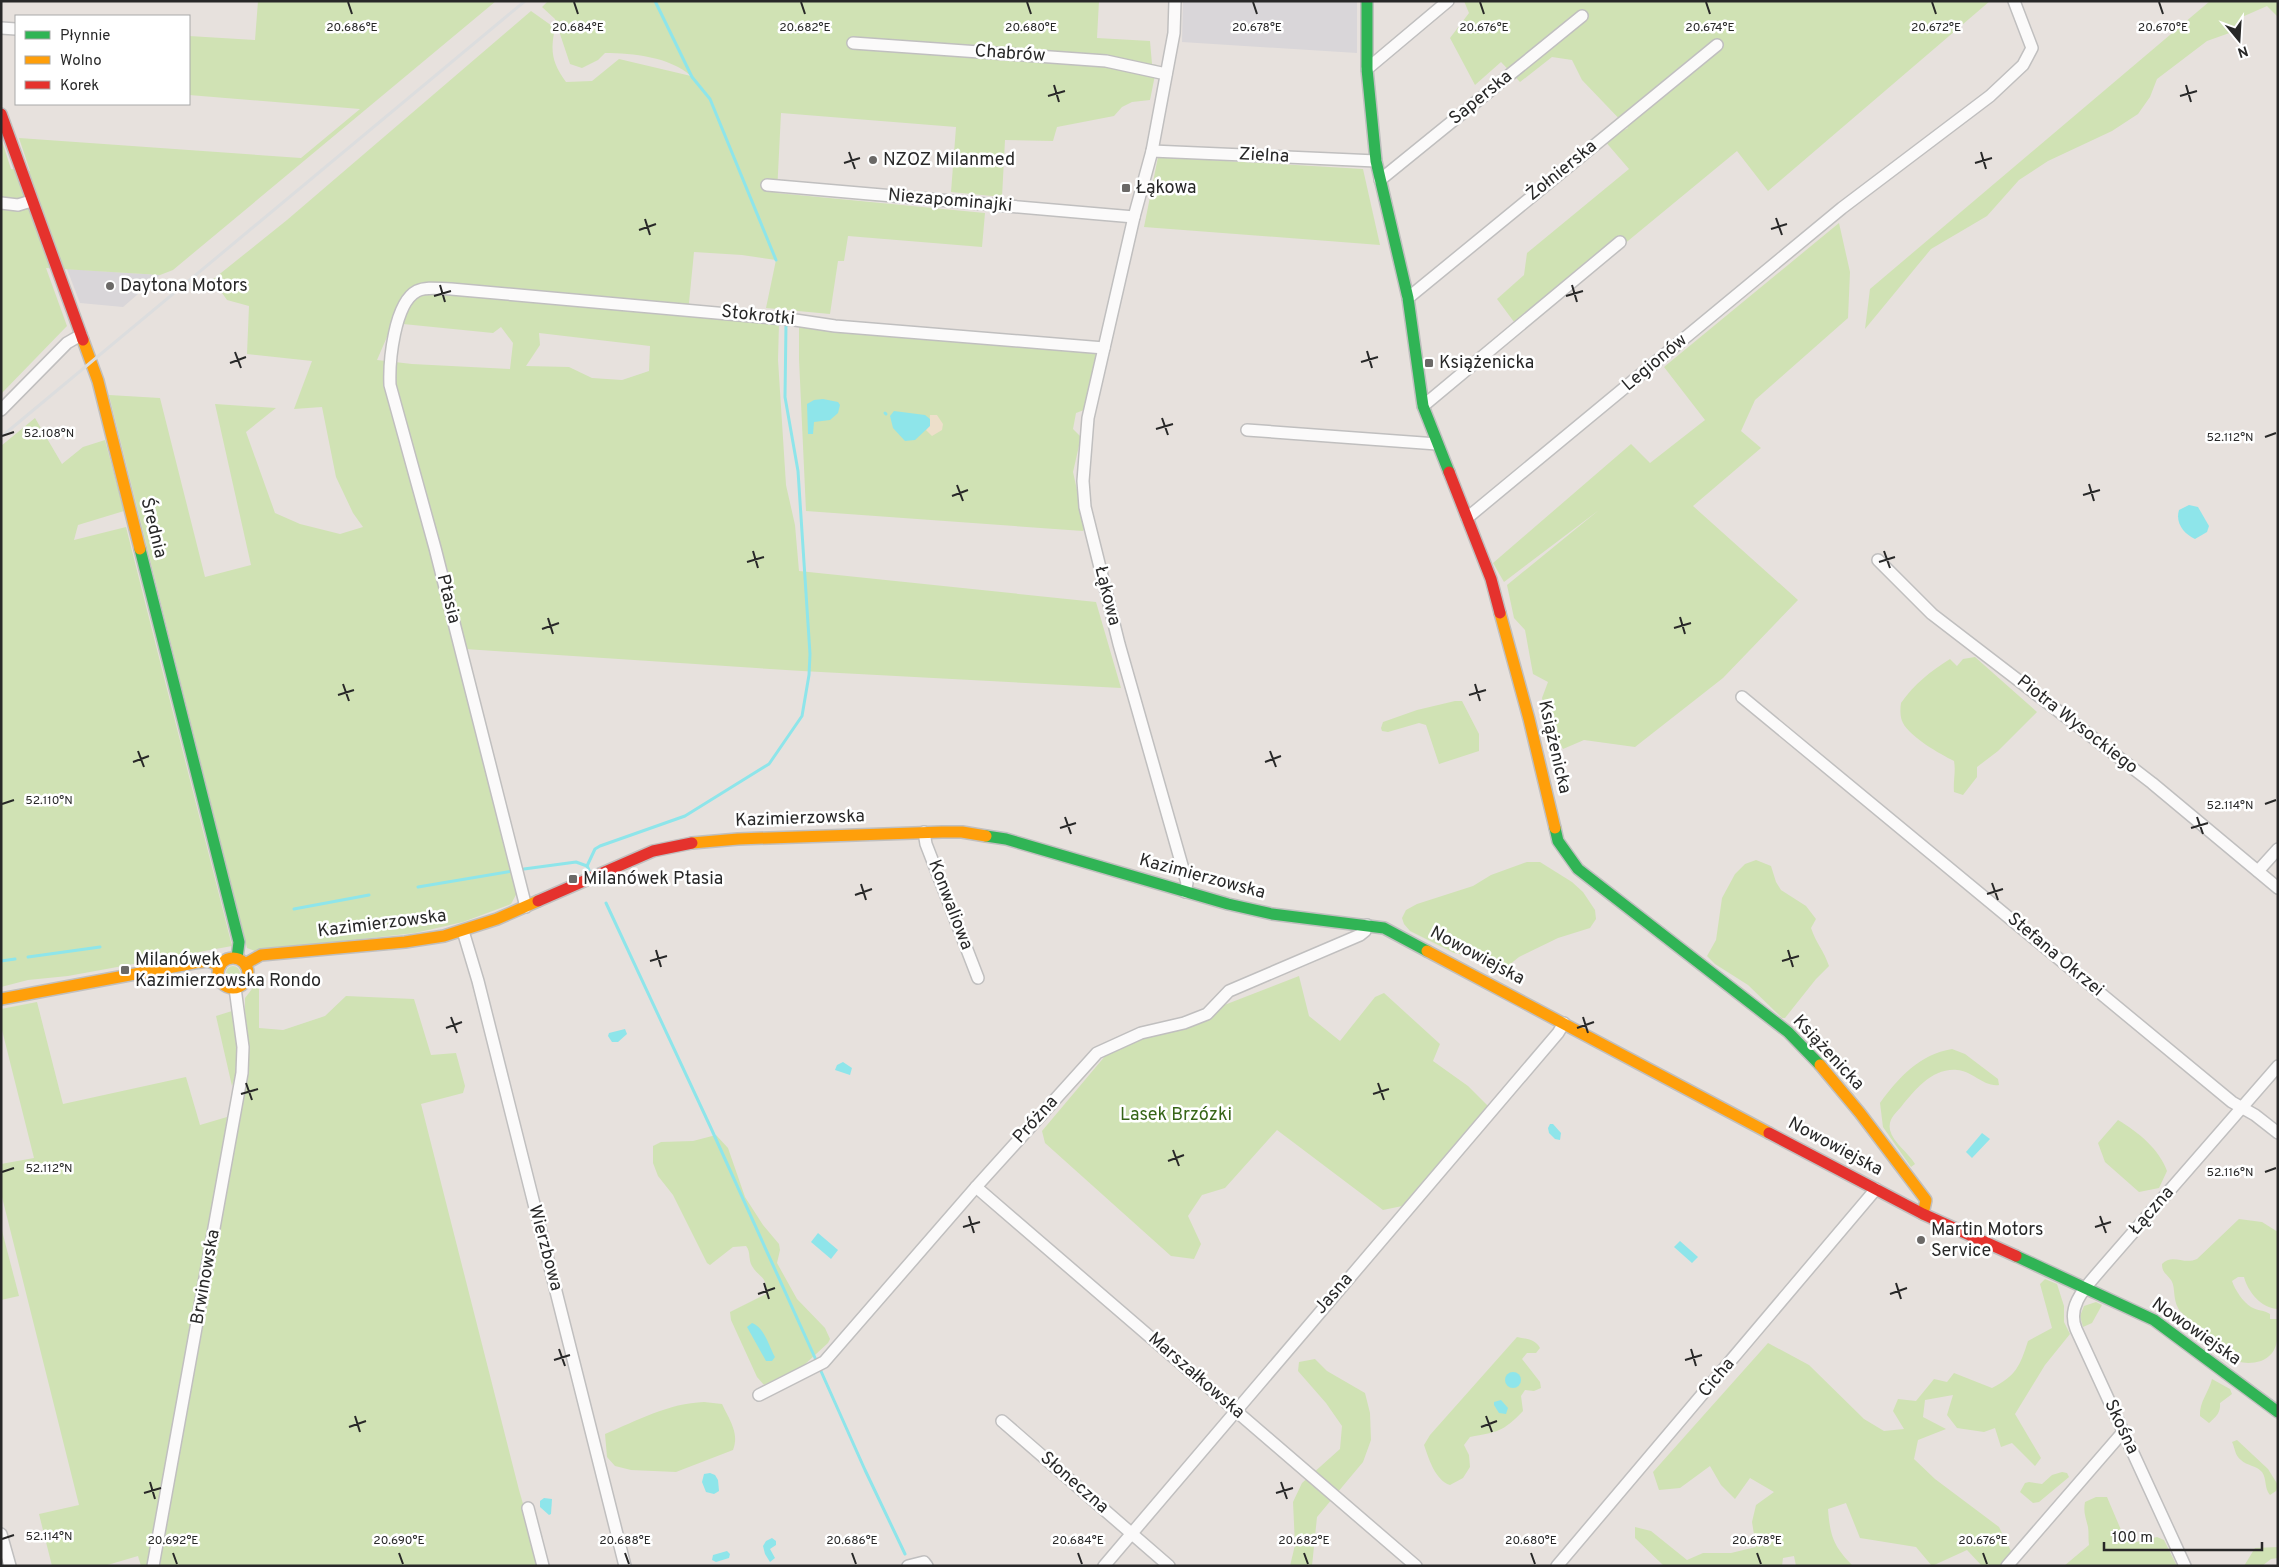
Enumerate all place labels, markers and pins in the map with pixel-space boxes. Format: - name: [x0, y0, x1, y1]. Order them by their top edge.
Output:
- place label: NZOZ Milanmed: [883, 149, 1015, 172]
- marker: NZOZ Milanmed: [867, 154, 879, 166]
- place label: Łąkowa: [1136, 177, 1197, 200]
- marker: Łąkowa: [1120, 182, 1132, 194]
- place label: Daytona Motors: [120, 275, 248, 298]
- marker: Daytona Motors: [104, 280, 116, 292]
- place label: Książenicka: [1439, 352, 1534, 375]
- marker: Książenicka: [1423, 357, 1435, 369]
- place label: Milanówek Ptasia: [583, 868, 723, 891]
- marker: Milanówek Ptasia: [567, 873, 579, 885]
- place label: Milanówek Kazimierzowska Rondo: [135, 949, 321, 993]
- marker: Milanówek Kazimierzowska Rondo: [119, 964, 131, 976]
- place label: Martin Motors Service: [1931, 1219, 2044, 1263]
- marker: Martin Motors Service: [1915, 1234, 1927, 1246]

